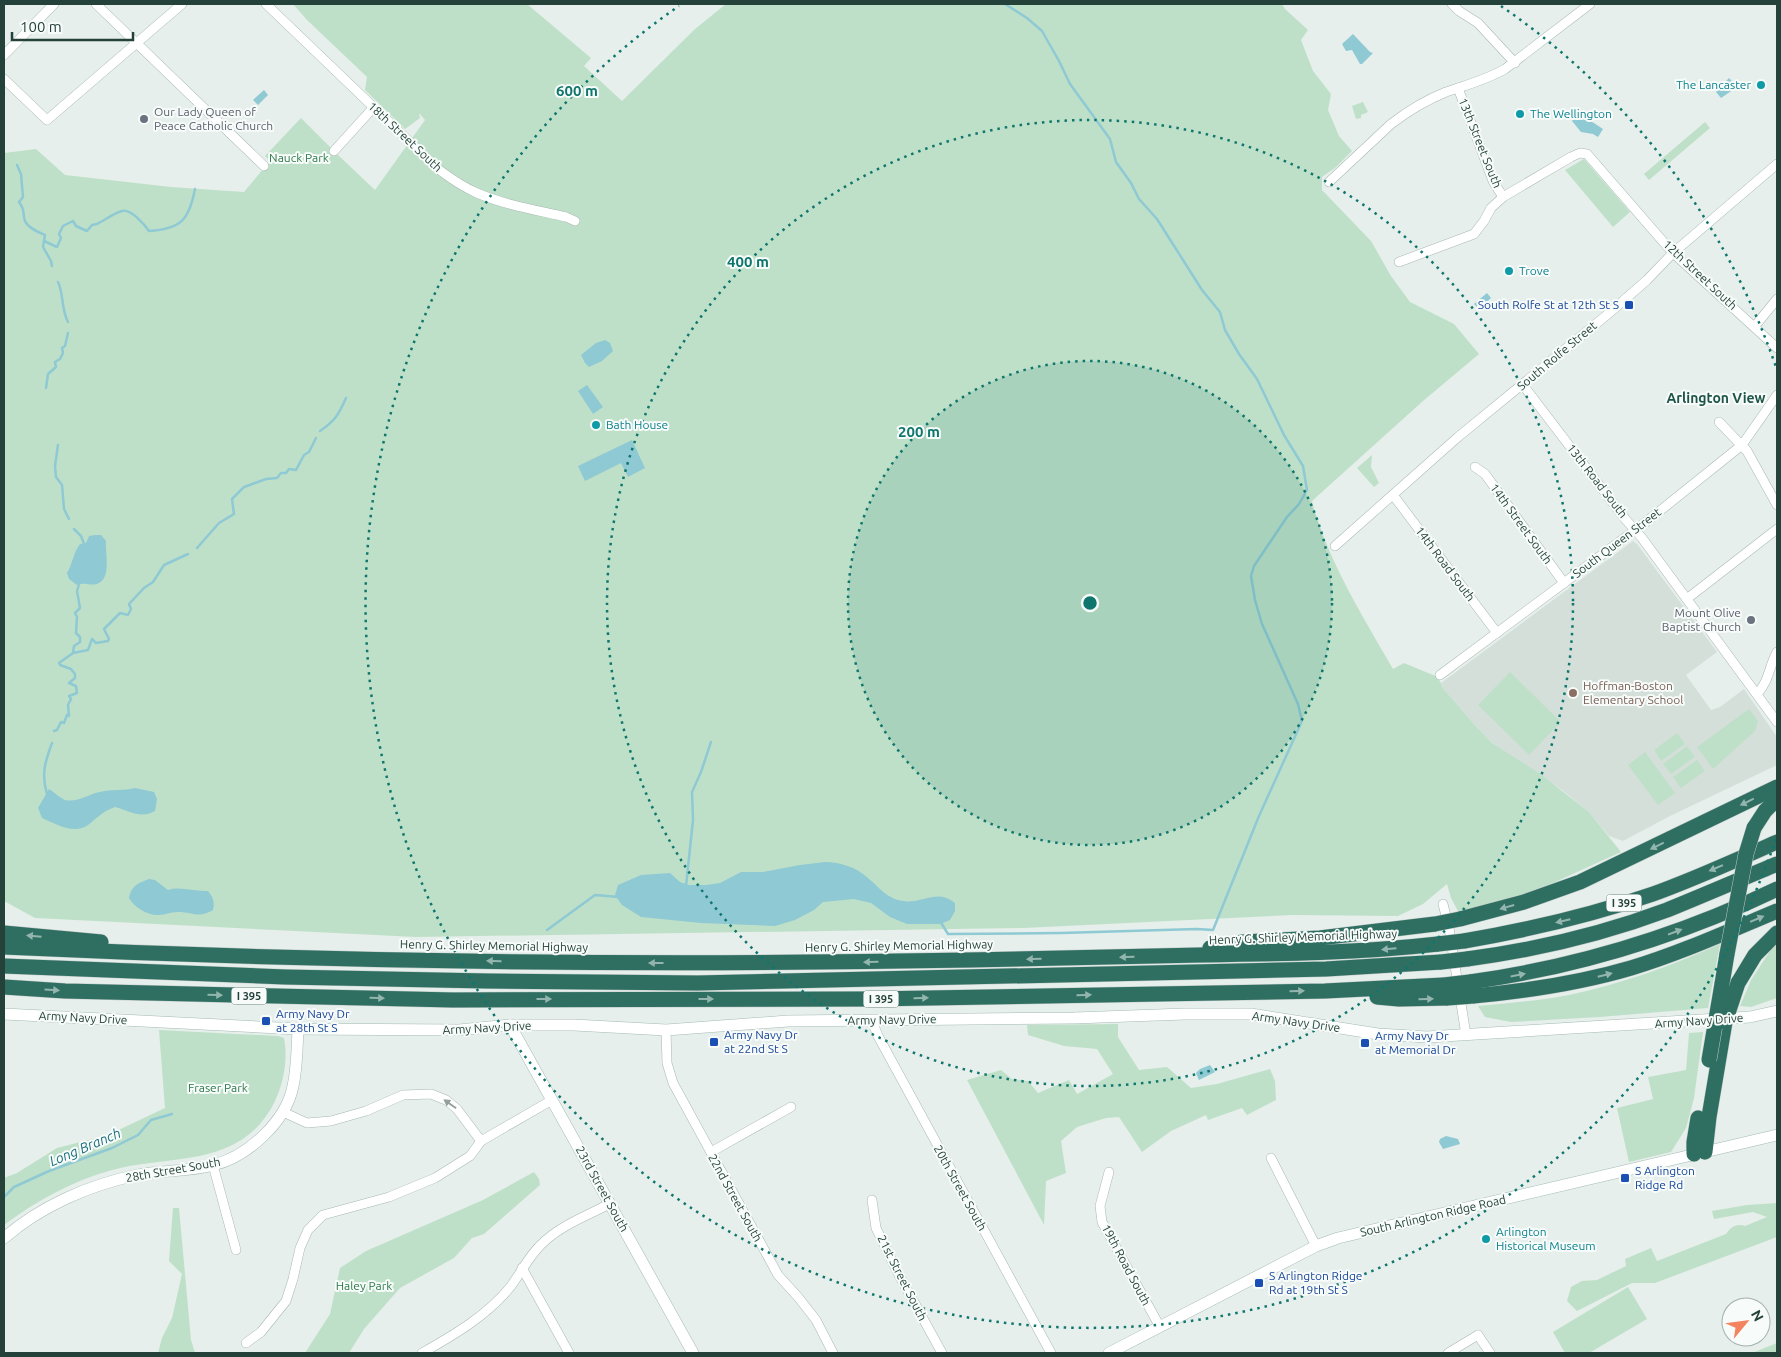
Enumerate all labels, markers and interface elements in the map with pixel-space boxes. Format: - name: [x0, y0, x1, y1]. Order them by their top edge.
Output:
- scale bar: [12, 10, 134, 42]
- text: 100 m: [20, 18, 62, 35]
- place label: The Lancaster: [1676, 78, 1751, 91]
- marker: The Lancaster: [1755, 79, 1767, 91]
- text: 600 m: [556, 82, 598, 99]
- street label: 13th Street South: [1456, 96, 1504, 190]
- street label: 18th Street South: [366, 99, 445, 174]
- place label: Our Lady Queen of Peace Catholic Church: [154, 105, 273, 132]
- place label: The Wellington: [1530, 107, 1612, 120]
- marker: The Wellington: [1514, 108, 1526, 120]
- marker: Our Lady Queen of Peace Catholic Church: [138, 113, 150, 125]
- park label: Nauck Park: [269, 151, 329, 164]
- street label: 12th Street South: [1661, 237, 1740, 312]
- text: 400 m: [727, 253, 769, 270]
- place label: Trove: [1519, 264, 1549, 277]
- marker: Trove: [1503, 265, 1515, 277]
- place label: South Rolfe St at 12th St S: [1478, 298, 1619, 311]
- marker: South Rolfe St at 12th St S: [1623, 299, 1635, 311]
- street label: South Rolfe Street: [1514, 318, 1599, 393]
- district label: Arlington View: [1666, 390, 1766, 406]
- place label: Bath House: [606, 418, 668, 431]
- marker: Bath House: [590, 419, 602, 431]
- text: 200 m: [898, 423, 940, 440]
- street label: 13th Road South: [1565, 441, 1630, 520]
- street label: 14th Street South: [1488, 481, 1555, 566]
- street label: South Queen Street: [1570, 505, 1664, 580]
- street label: 14th Road South: [1413, 524, 1478, 604]
- centre of rings: [1081, 594, 1099, 612]
- place label: Mount Olive Baptist Church: [1662, 606, 1741, 633]
- marker: Mount Olive Baptist Church: [1745, 614, 1757, 626]
- place label: Hoffman-Boston Elementary School: [1583, 679, 1683, 706]
- marker: Hoffman-Boston Elementary School: [1567, 687, 1579, 699]
- one-way arrow: [1740, 798, 1754, 806]
- one-way arrow: [1650, 842, 1664, 850]
- one-way arrow: [1709, 865, 1723, 873]
- road number: I 395: [1606, 894, 1642, 911]
- one-way arrow: [1499, 904, 1514, 912]
- one-way arrow: [1750, 915, 1764, 923]
- one-way arrow: [1555, 917, 1570, 925]
- street label: Henry G. Shirley Memorial Highway: [1209, 927, 1397, 946]
- one-way arrow: [1667, 928, 1682, 935]
- one-way arrow: [26, 932, 42, 940]
- street label: Henry G. Shirley Memorial Highway: [400, 937, 588, 954]
- street label: Henry G. Shirley Memorial Highway: [805, 937, 993, 954]
- one-way arrow: [1381, 945, 1397, 953]
- one-way arrow: [1119, 953, 1135, 961]
- one-way arrow: [1026, 955, 1042, 963]
- one-way arrow: [486, 957, 502, 965]
- one-way arrow: [863, 958, 879, 966]
- one-way arrow: [648, 959, 664, 967]
- one-way arrow: [1510, 970, 1526, 978]
- one-way arrow: [1597, 971, 1612, 979]
- one-way arrow: [45, 987, 61, 995]
- one-way arrow: [1289, 987, 1305, 995]
- road number: I 395: [232, 988, 266, 1004]
- one-way arrow: [207, 991, 223, 999]
- road number: I 395: [864, 991, 898, 1008]
- one-way arrow: [1076, 991, 1092, 999]
- one-way arrow: [914, 994, 930, 1002]
- one-way arrow: [1418, 994, 1434, 1002]
- one-way arrow: [370, 995, 386, 1003]
- one-way arrow: [536, 995, 552, 1003]
- one-way arrow: [699, 995, 715, 1003]
- place label: Army Navy Dr at 28th St S: [276, 1007, 350, 1034]
- street label: Army Navy Drive: [38, 1009, 128, 1026]
- street label: Army Navy Drive: [1251, 1009, 1341, 1034]
- street label: Army Navy Drive: [1654, 1011, 1744, 1030]
- street label: Army Navy Drive: [847, 1012, 937, 1027]
- marker: Army Navy Dr at 28th St S: [260, 1015, 272, 1027]
- street label: Army Navy Drive: [442, 1019, 532, 1036]
- place label: Army Navy Dr at 22nd St S: [724, 1028, 798, 1055]
- place label: Army Navy Dr at Memorial Dr: [1375, 1029, 1456, 1056]
- marker: Army Navy Dr at 22nd St S: [708, 1036, 720, 1048]
- marker: Army Navy Dr at Memorial Dr: [1359, 1037, 1371, 1049]
- park label: Fraser Park: [188, 1081, 248, 1094]
- one-way arrow: [443, 1099, 457, 1109]
- water label: Long Branch: [47, 1125, 123, 1169]
- street label: 20th Street South: [932, 1143, 989, 1233]
- street label: 23rd Street South: [574, 1144, 631, 1234]
- street label: 22nd Street South: [706, 1152, 765, 1244]
- street label: 28th Street South: [125, 1155, 221, 1184]
- place label: S Arlington Ridge Rd: [1635, 1164, 1695, 1191]
- marker: S Arlington Ridge Rd: [1619, 1172, 1631, 1184]
- street label: South Arlington Ridge Road: [1359, 1192, 1507, 1239]
- street label: 19th Road South: [1100, 1222, 1153, 1308]
- place label: Arlington Historical Museum: [1496, 1225, 1596, 1252]
- street label: 21st Street South: [875, 1233, 930, 1323]
- marker: Arlington Historical Museum: [1480, 1233, 1492, 1245]
- place label: S Arlington Ridge Rd at 19th St S: [1269, 1269, 1362, 1296]
- marker: S Arlington Ridge Rd at 19th St S: [1253, 1277, 1265, 1289]
- park label: Haley Park: [336, 1279, 392, 1292]
- north arrow: [1721, 1297, 1771, 1347]
- text: N: [1748, 1307, 1767, 1324]

